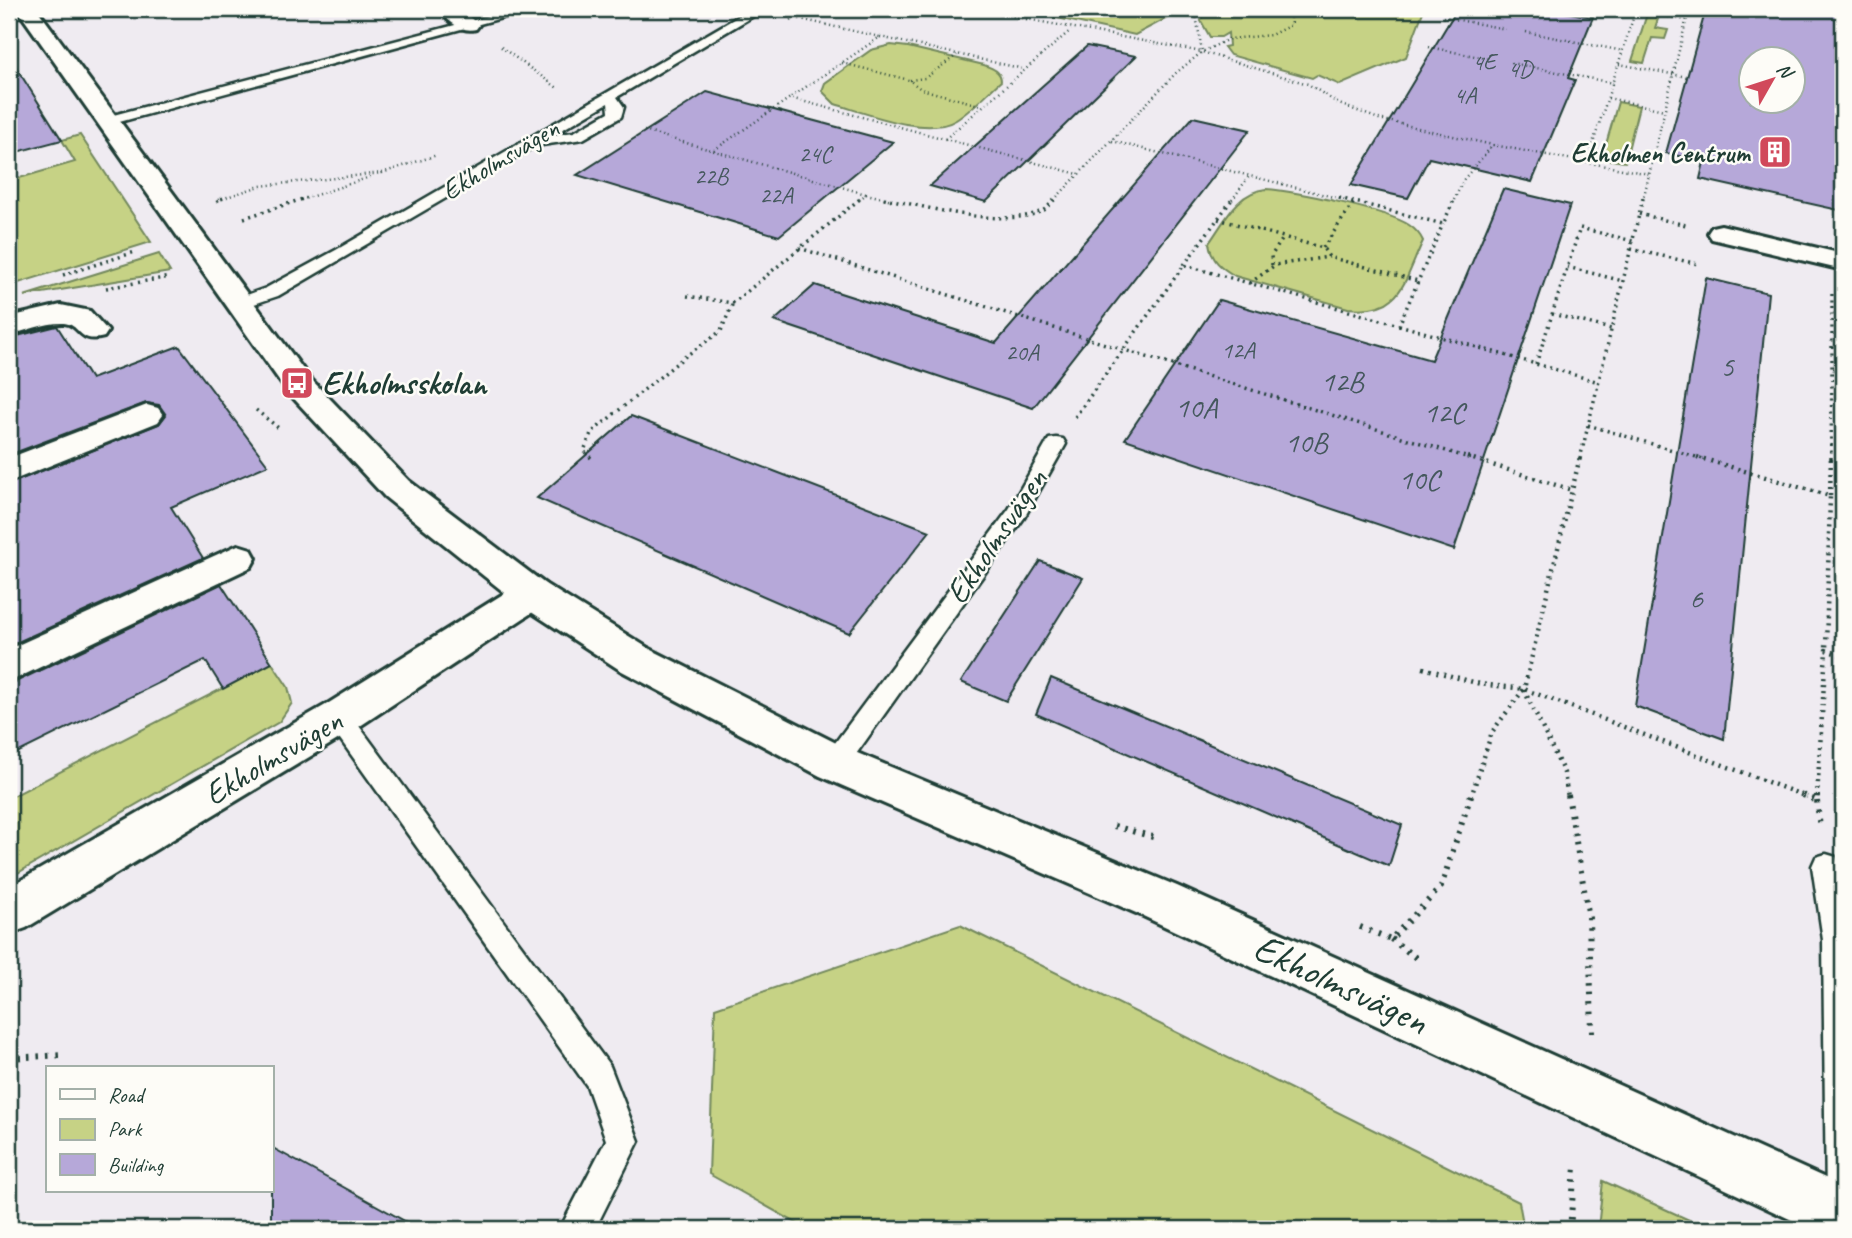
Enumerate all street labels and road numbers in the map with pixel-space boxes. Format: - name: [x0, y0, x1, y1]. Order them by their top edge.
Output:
- street label: Ekholmsvägen: [435, 110, 565, 208]
- street label: Ekholmsvägen: [936, 460, 1057, 612]
- street label: Ekholmsvägen: [196, 699, 350, 815]
- street label: Ekholmsvägen: [1246, 922, 1437, 1047]

